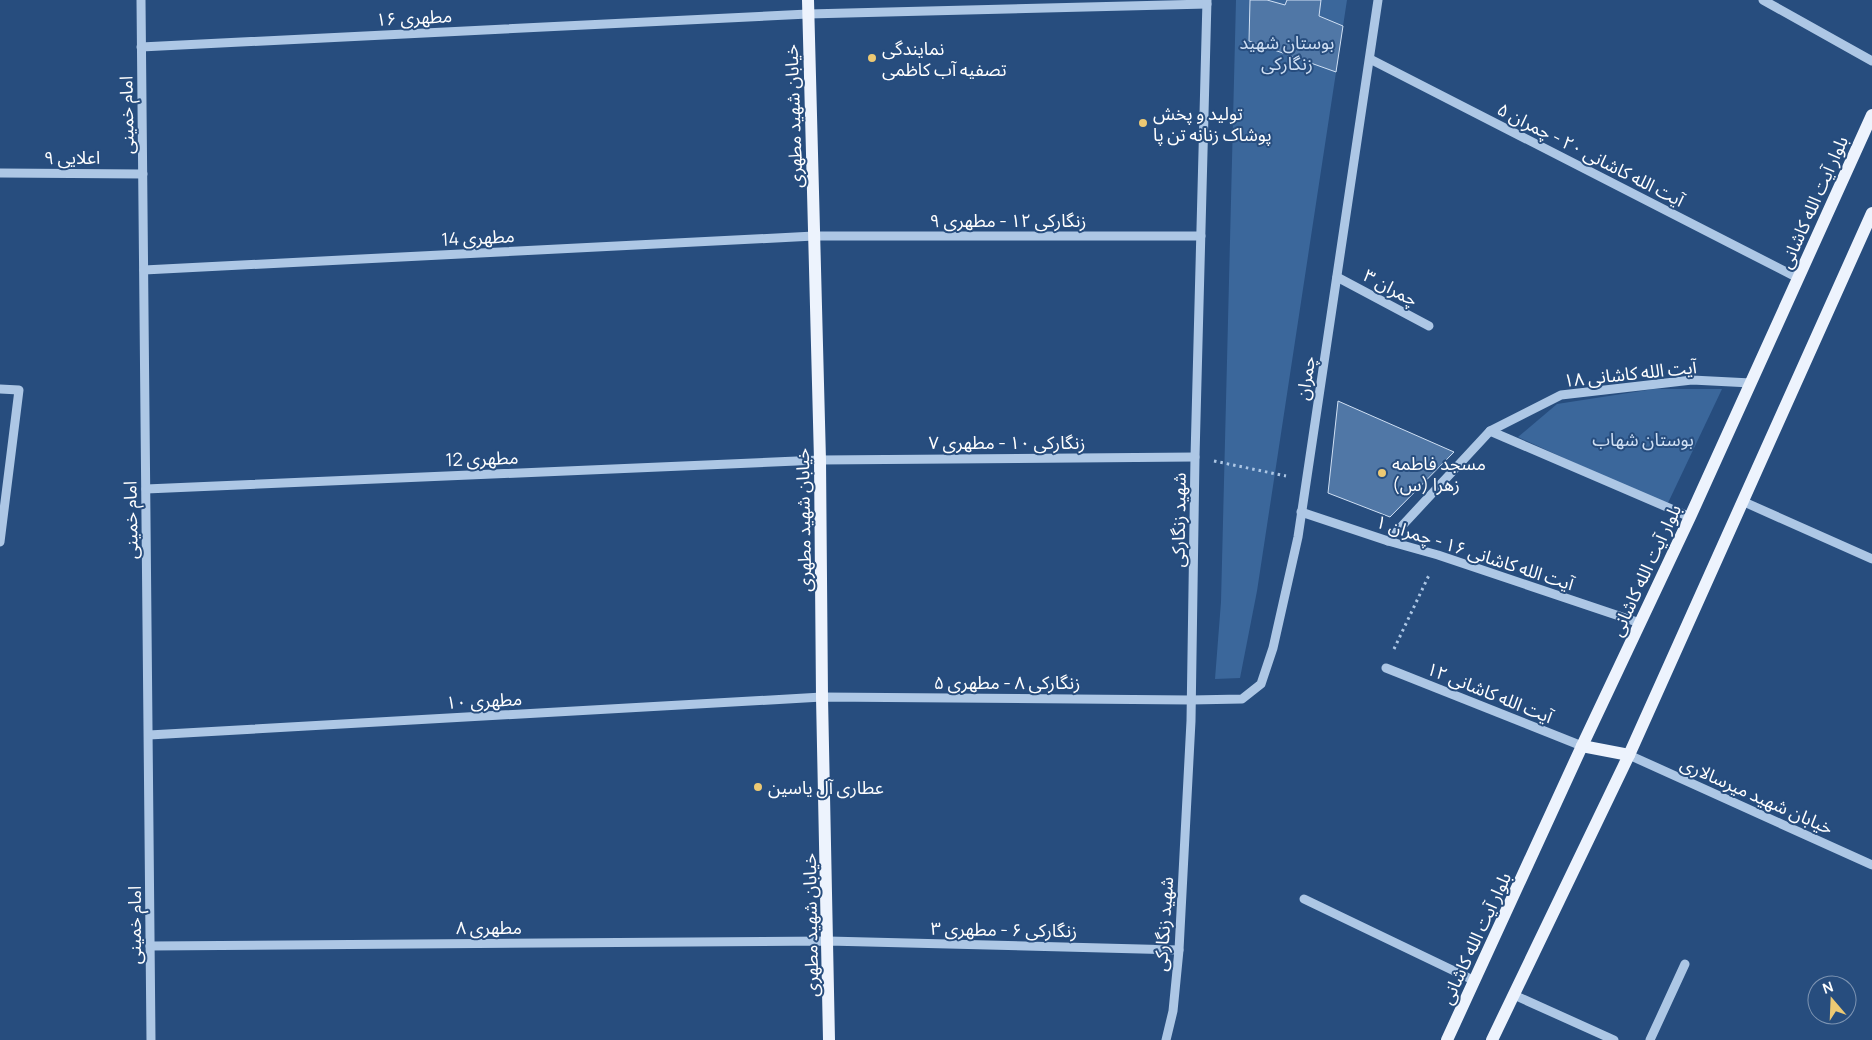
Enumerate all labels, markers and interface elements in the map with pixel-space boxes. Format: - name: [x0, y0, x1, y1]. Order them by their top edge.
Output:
- street label: مطهری ۱۶: [375, 3, 453, 31]
- park label: بوستان شهید زنگارکی: [1240, 30, 1334, 75]
- place label: نمایندگی تصفیه آب کاظمی: [882, 36, 1007, 81]
- street label: خیابان شهید مطهری: [778, 44, 808, 188]
- marker: نمایندگی تصفیه آب کاظمی: [866, 52, 878, 64]
- street label: امام خمینی: [113, 76, 142, 154]
- street label: آیت الله کاشانی ۲۰ - چمران ۵: [1493, 96, 1689, 212]
- place label: تولید و پخش پوشاک زنانه تن پا: [1153, 101, 1272, 146]
- marker: تولید و پخش پوشاک زنانه تن پا: [1137, 117, 1149, 129]
- street label: بلوار آیت الله کاشانی: [1773, 132, 1853, 272]
- street label: اعلایی ۹: [44, 145, 100, 169]
- street label: زنگارکی ۱۲ - مطهری ۹: [930, 208, 1086, 232]
- street label: مطهری 14: [441, 223, 515, 251]
- street label: چمران ۳: [1360, 263, 1422, 311]
- street label: چمران: [1290, 354, 1320, 402]
- street label: آیت الله کاشانی ۱۸: [1562, 354, 1699, 392]
- park label: بوستان شهاب: [1592, 427, 1694, 451]
- street label: زنگارکی ۱۰ - مطهری ۷: [929, 430, 1085, 454]
- street label: مطهری 12: [445, 445, 519, 471]
- street label: خیابان شهید مطهری: [790, 448, 816, 592]
- place label: مسجد فاطمه زهرا (س): [1392, 451, 1486, 496]
- marker: مسجد فاطمه زهرا (س): [1376, 467, 1388, 479]
- street label: شهید زنگارکی: [1165, 472, 1191, 568]
- street label: امام خمینی: [117, 481, 146, 559]
- street label: بلوار آیت الله کاشانی: [1604, 500, 1686, 640]
- street label: آیت الله کاشانی ۱۶ - چمران ۱: [1373, 509, 1578, 596]
- street label: آیت الله کاشانی ۱۲: [1423, 656, 1557, 728]
- street label: زنگارکی ۸ - مطهری ۵: [934, 670, 1080, 694]
- street label: مطهری ۱۰: [445, 686, 523, 714]
- street label: خیابان شهید میرسالاری: [1677, 751, 1837, 839]
- place label: عطاری آل یاسین: [768, 775, 884, 799]
- marker: عطاری آل یاسین: [752, 781, 764, 793]
- street label: خیابان شهید مطهری: [797, 853, 823, 997]
- street label: بلوار آیت الله کاشانی: [1434, 868, 1516, 1008]
- street label: شهید زنگارکی: [1148, 876, 1178, 972]
- street label: امام خمینی: [122, 886, 149, 964]
- street label: مطهری ۸: [456, 915, 522, 939]
- street label: زنگارکی ۶ - مطهری ۳: [931, 916, 1077, 942]
- north arrow: [1807, 975, 1857, 1025]
- text: N: [1820, 977, 1835, 998]

